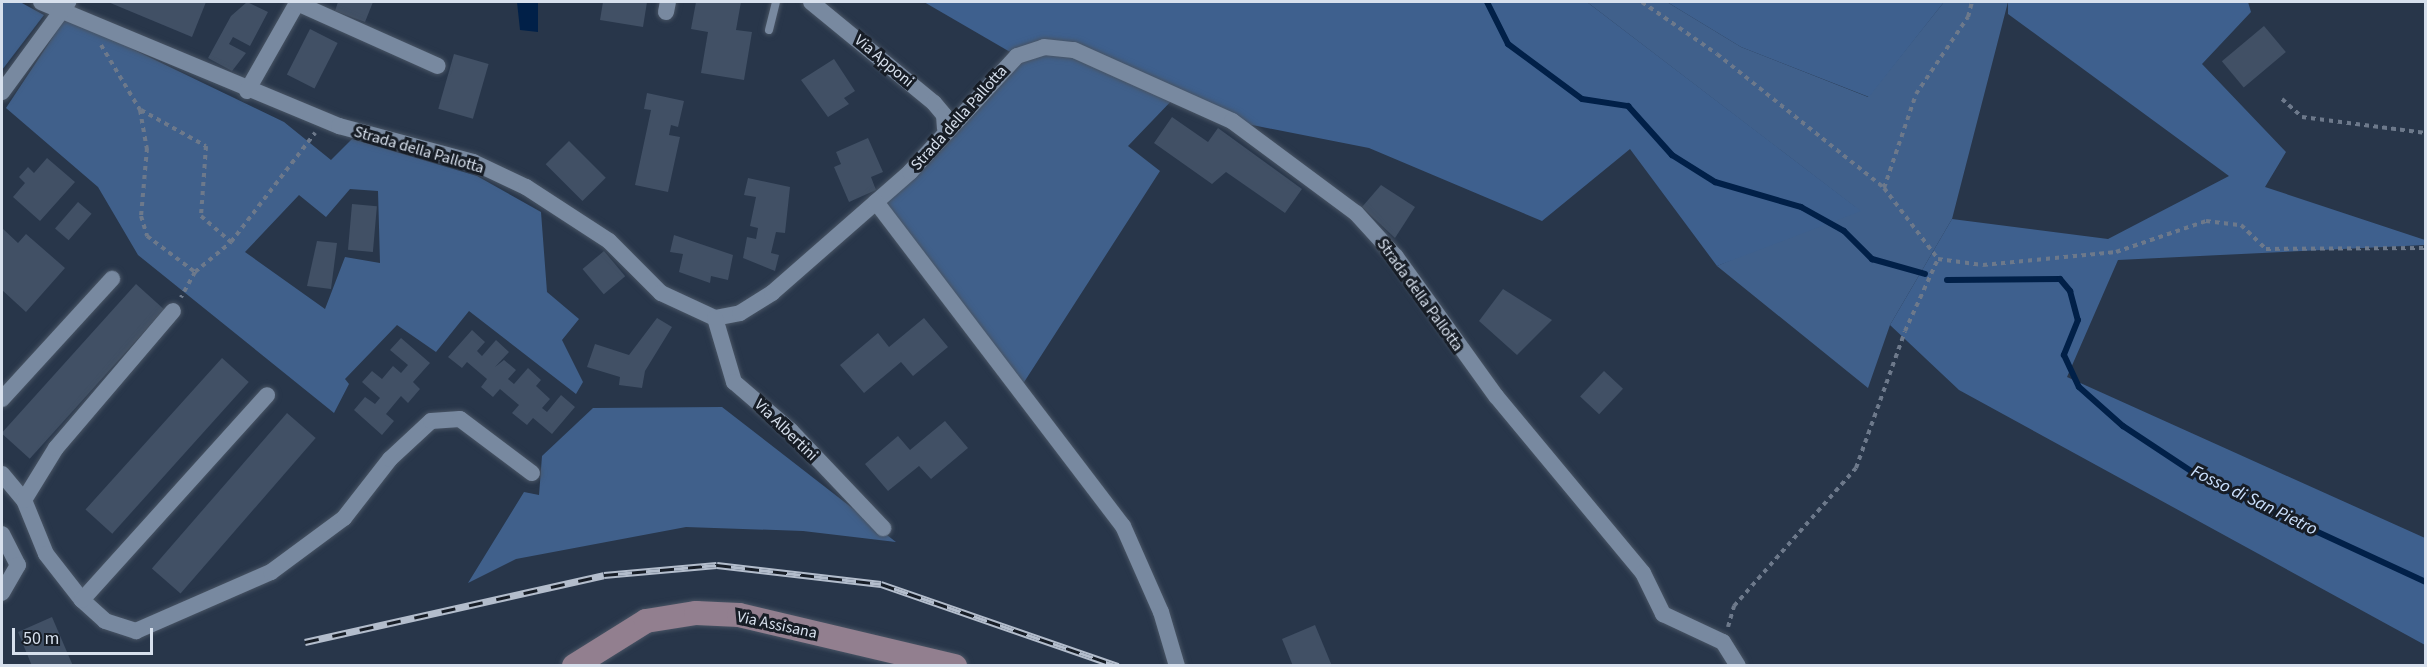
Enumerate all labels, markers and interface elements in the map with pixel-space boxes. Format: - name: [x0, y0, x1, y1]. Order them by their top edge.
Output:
- street label: Via Apponi: [851, 31, 917, 91]
- street label: Strada della Pallotta: [907, 62, 1011, 174]
- street label: Strada della Pallotta: [352, 122, 486, 178]
- street label: Strada della Pallotta: [1373, 235, 1467, 355]
- street label: Via Albertini: [750, 395, 822, 465]
- water label: Fosso di San Pietro: [2187, 461, 2321, 541]
- street label: Via Assisana: [735, 607, 819, 643]
- scale bar: [15, 616, 156, 654]
- text: 50 m: [23, 626, 59, 651]

